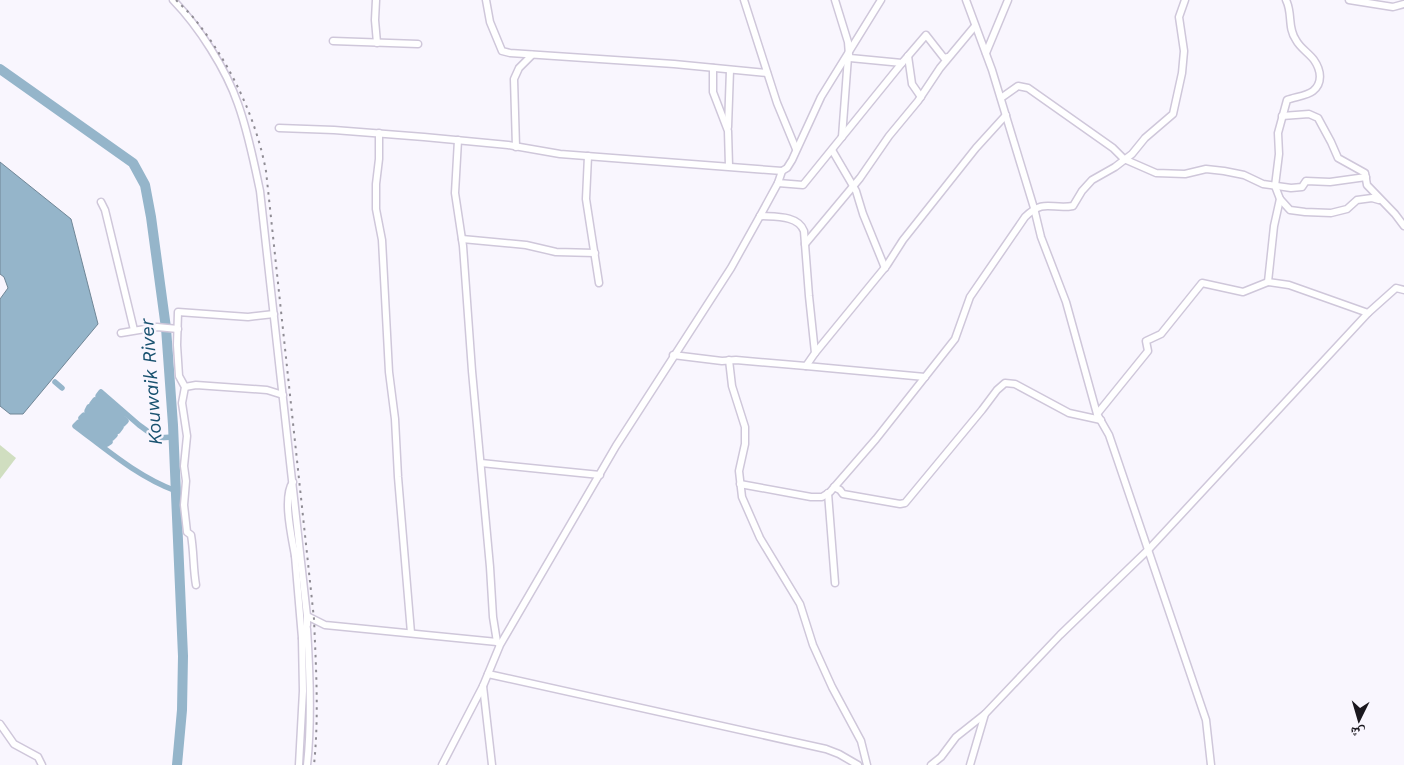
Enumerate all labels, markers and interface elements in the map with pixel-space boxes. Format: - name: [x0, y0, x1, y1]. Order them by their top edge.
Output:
- water label: Kouwaik River: [135, 317, 167, 446]
- north arrow: [1334, 695, 1384, 745]
- text: ش: [1350, 723, 1366, 742]

